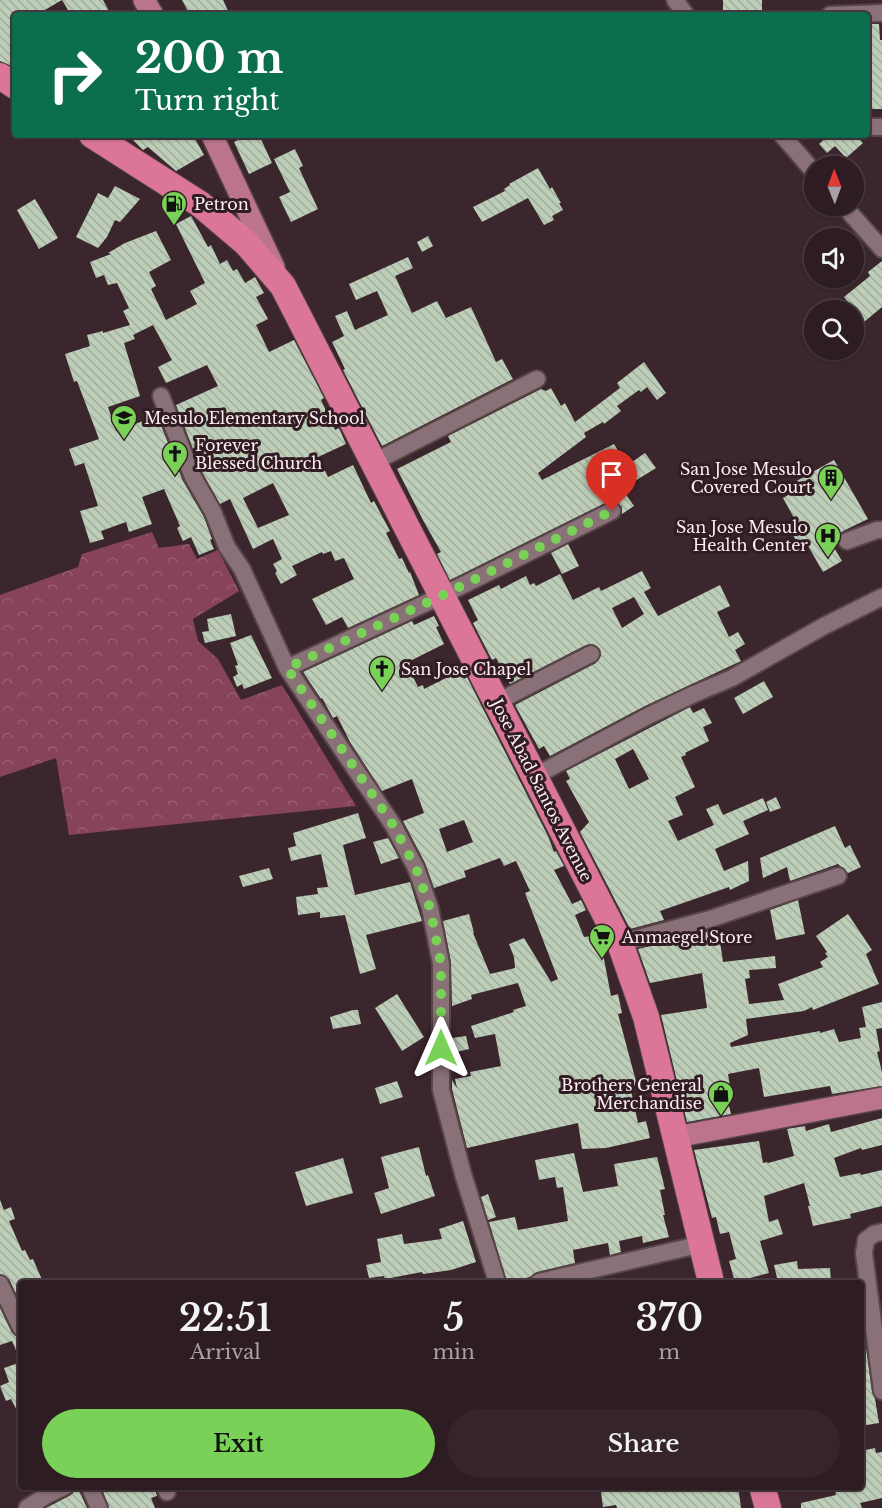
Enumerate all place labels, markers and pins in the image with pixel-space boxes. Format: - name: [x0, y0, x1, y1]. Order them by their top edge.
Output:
- fuel station icon: Petron: [159, 189, 189, 227]
- place label: Petron: [194, 194, 249, 214]
- school or university icon: Mesulo Elementary School: [109, 403, 139, 441]
- place label: Mesulo Elementary School: [144, 408, 365, 428]
- place label: Forever Blessed Church: [195, 435, 322, 473]
- church icon: Forever Blessed Church: [160, 439, 190, 477]
- pin: [586, 449, 637, 511]
- place label: San Jose Mesulo Covered Court: [680, 459, 812, 497]
- building icon: San Jose Mesulo Covered Court: [816, 463, 846, 501]
- place label: San Jose Mesulo Health Center: [676, 517, 808, 555]
- hospital icon: San Jose Mesulo Health Center: [813, 521, 843, 559]
- church icon: San Jose Chapel: [367, 654, 397, 692]
- place label: San Jose Chapel: [401, 659, 531, 679]
- supermarket icon: Anmaegel Store: [587, 922, 617, 960]
- place label: Anmaegel Store: [621, 927, 752, 947]
- place label: Brothers General Merchandise: [561, 1075, 702, 1113]
- shop icon: Brothers General Merchandise: [706, 1079, 736, 1117]

